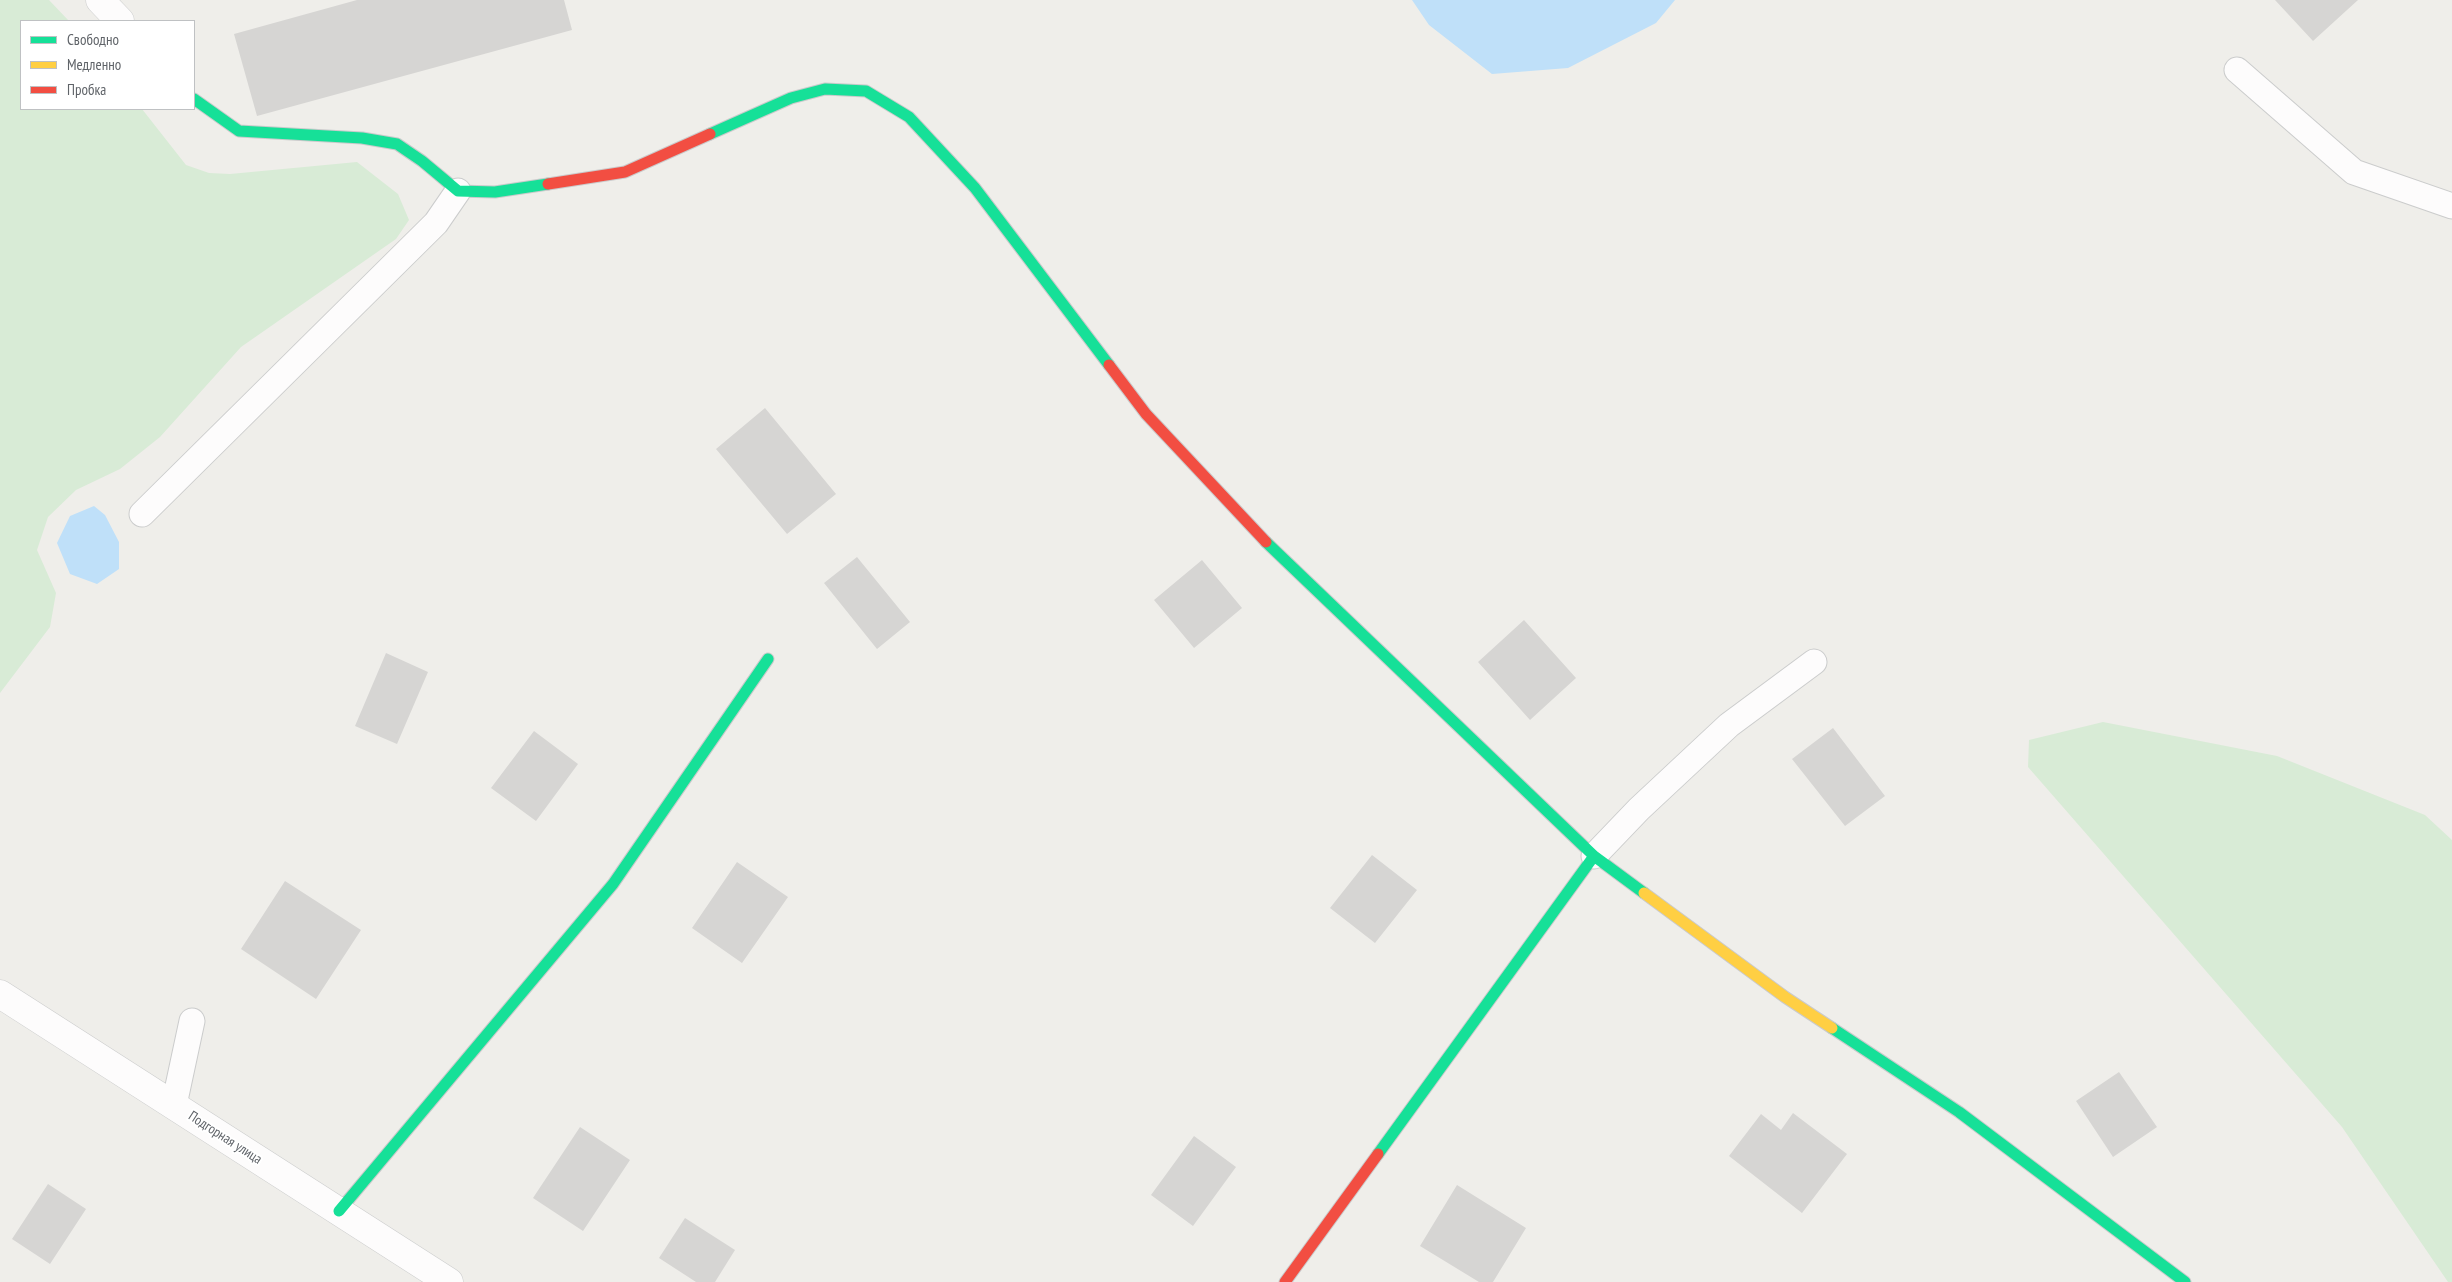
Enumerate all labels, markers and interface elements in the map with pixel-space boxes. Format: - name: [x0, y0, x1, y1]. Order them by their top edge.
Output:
- legend: [20, 20, 195, 110]
- text: Свободно: [67, 30, 119, 49]
- text: Медленно: [67, 55, 121, 74]
- text: Пробка: [67, 80, 106, 99]
- street label: Подгорная улица: [185, 1108, 265, 1168]

